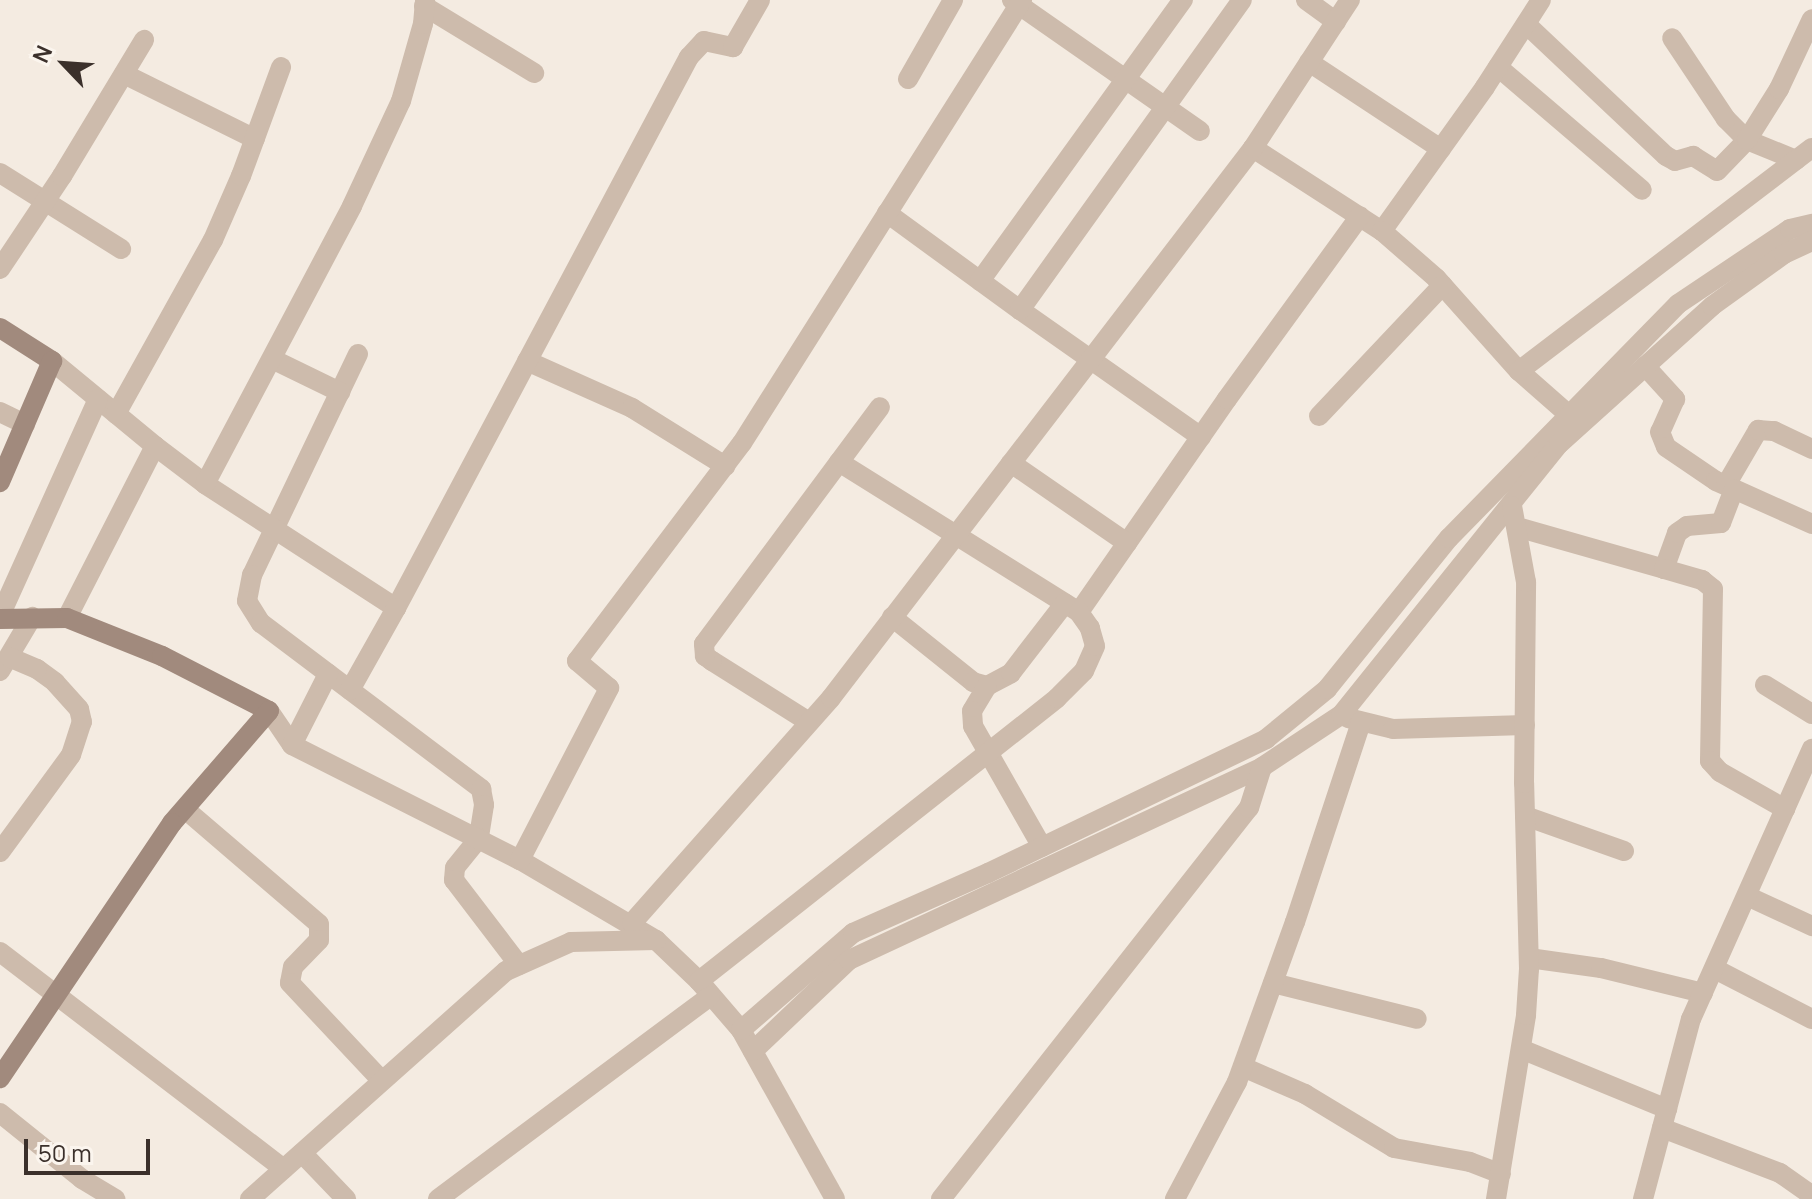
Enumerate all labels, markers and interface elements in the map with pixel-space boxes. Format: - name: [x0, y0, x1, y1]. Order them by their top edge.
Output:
- north arrow: [24, 24, 104, 104]
- text: N: [25, 40, 59, 67]
- scale bar: [28, 1123, 154, 1173]
- text: 50 m: [38, 1136, 92, 1169]

